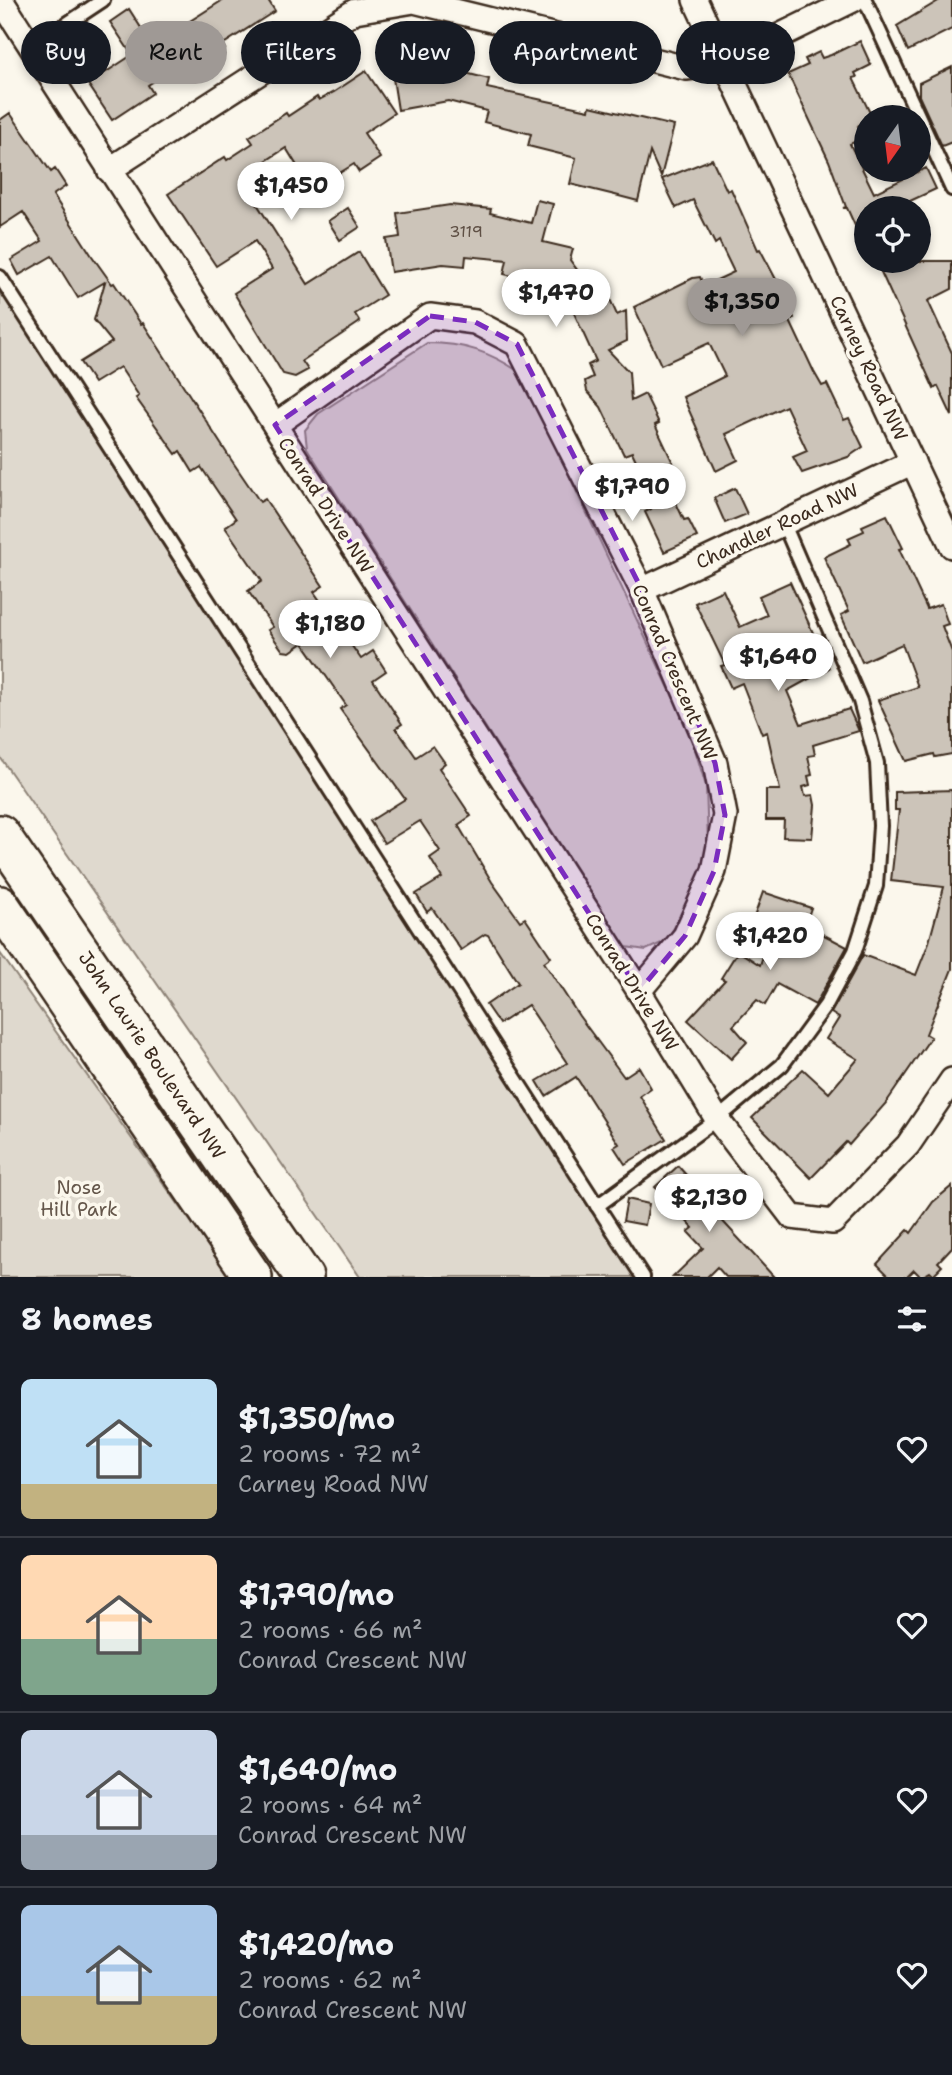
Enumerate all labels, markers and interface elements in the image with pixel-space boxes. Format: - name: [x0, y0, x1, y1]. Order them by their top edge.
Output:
- chip: Buy: [21, 21, 111, 84]
- chip: Rent: [125, 21, 227, 84]
- chip: Filters: [241, 21, 361, 84]
- chip: New: [375, 21, 475, 84]
- chip: Apartment: [489, 21, 662, 84]
- chip: House: [676, 21, 795, 84]
- north arrow: [854, 105, 931, 182]
- map controls: [854, 105, 931, 273]
- pin: $1,450: [234, 162, 348, 222]
- text: $1,450: [253, 170, 329, 200]
- button: locate: [854, 196, 931, 273]
- house number: 3119: [449, 221, 483, 242]
- pin: $1,470: [499, 270, 613, 329]
- text: $1,470: [518, 277, 594, 307]
- pin: $1,350: [685, 278, 799, 338]
- text: $1,350: [704, 286, 780, 316]
- street label: Carney Road NW: [824, 291, 914, 445]
- street label: Conrad Drive NW: [273, 432, 379, 578]
- pin: $1,790: [575, 463, 689, 523]
- text: $1,790: [594, 471, 670, 501]
- street label: Chandler Road NW: [692, 477, 862, 575]
- street label: Conrad Crescent NW: [627, 580, 723, 764]
- pin: $1,180: [273, 600, 387, 660]
- text: $1,180: [295, 608, 365, 638]
- pin: $1,640: [721, 634, 835, 693]
- text: $1,640: [739, 641, 817, 671]
- street label: Conrad Drive NW: [580, 908, 684, 1056]
- pin: $1,420: [713, 912, 827, 972]
- text: $1,420: [732, 920, 808, 950]
- street label: John Laurie Boulevard NW: [73, 946, 231, 1164]
- pin: $2,130: [652, 1174, 766, 1234]
- park label: Nose Hill Park: [40, 1175, 118, 1222]
- text: $2,130: [670, 1182, 748, 1212]
- text: 8 homes: [21, 1299, 153, 1340]
- icon: filters: [893, 1300, 931, 1338]
- text: $1,350/mo: [238, 1398, 395, 1439]
- icon: home: [77, 1407, 161, 1491]
- icon: heart: [893, 1430, 931, 1468]
- text: 2 rooms · 72 m²: [238, 1439, 421, 1469]
- text: Carney Road NW: [238, 1469, 429, 1499]
- text: $1,790/mo: [238, 1574, 394, 1615]
- icon: home: [77, 1583, 161, 1667]
- icon: heart: [893, 1606, 931, 1644]
- text: 2 rooms · 66 m²: [238, 1615, 423, 1645]
- text: Conrad Crescent NW: [238, 1645, 467, 1675]
- text: $1,640/mo: [238, 1749, 397, 1790]
- icon: home: [77, 1758, 161, 1842]
- icon: heart: [893, 1781, 931, 1819]
- text: 2 rooms · 64 m²: [238, 1790, 422, 1820]
- text: Conrad Crescent NW: [238, 1820, 467, 1850]
- text: $1,420/mo: [238, 1924, 394, 1965]
- icon: home: [77, 1933, 161, 2017]
- icon: heart: [893, 1956, 931, 1994]
- text: 2 rooms · 62 m²: [238, 1965, 422, 1995]
- text: Conrad Crescent NW: [238, 1995, 467, 2025]

